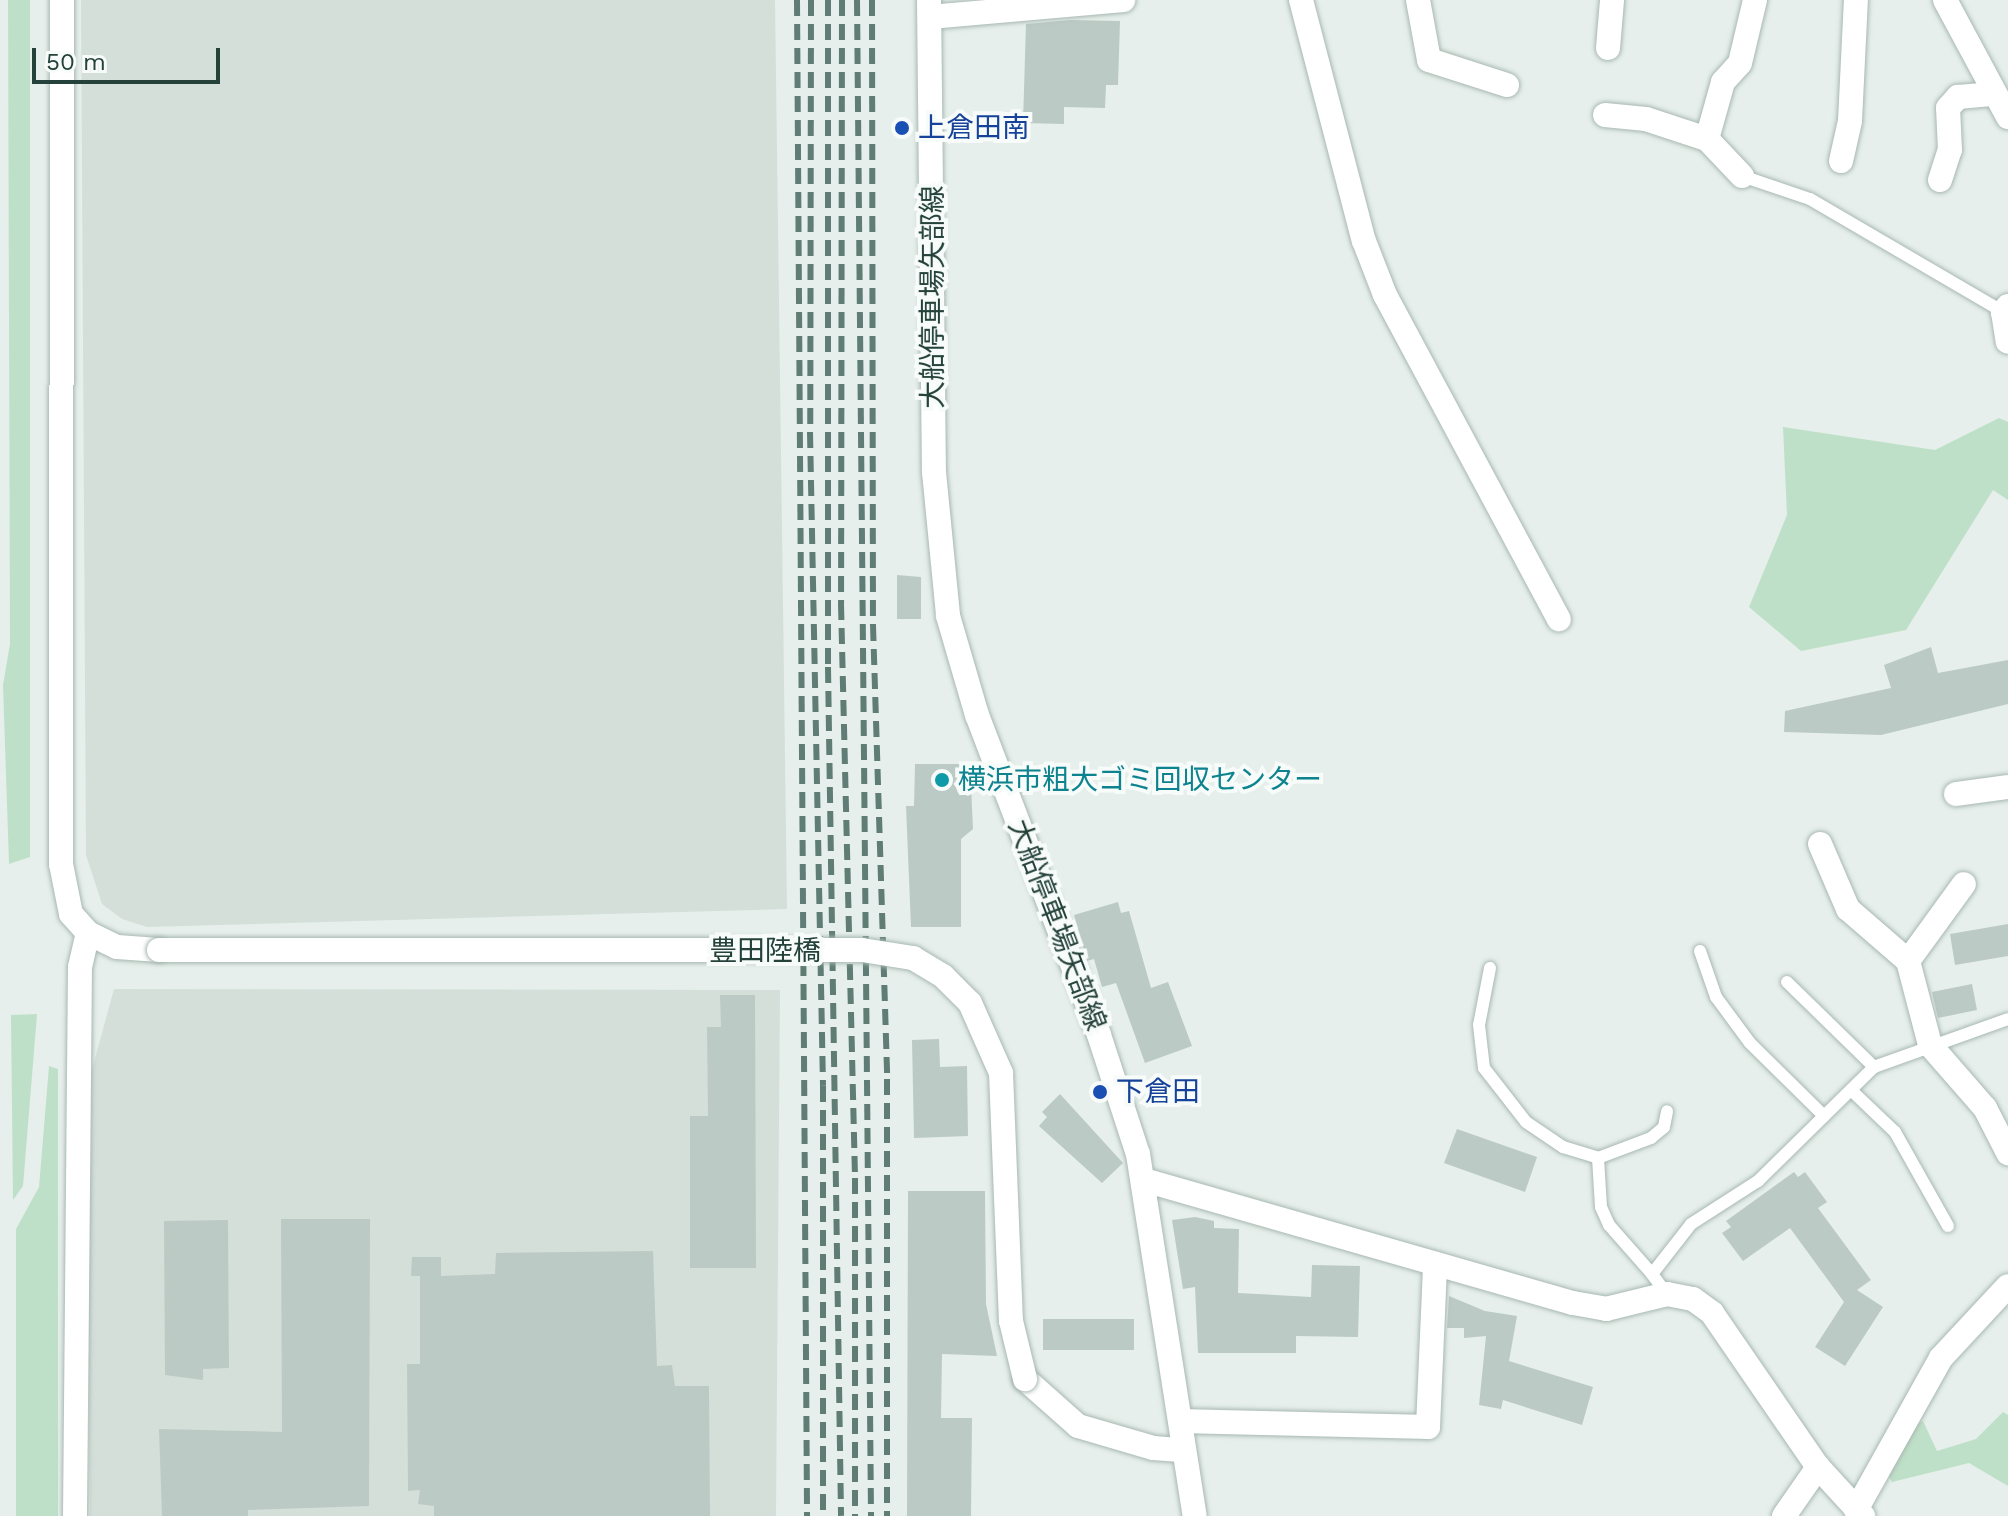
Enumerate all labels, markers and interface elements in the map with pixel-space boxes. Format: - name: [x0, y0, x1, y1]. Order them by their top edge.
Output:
- scale bar: [36, 32, 224, 82]
- text: 50 m: [46, 48, 106, 76]
- place label: 上倉田南: [918, 111, 1030, 145]
- marker: 上倉田南: [893, 119, 911, 137]
- street label: 大船停車場矢部線: [916, 185, 950, 409]
- place label: 横浜市粗大ゴミ回収センター: [958, 763, 1322, 797]
- marker: 横浜市粗大ゴミ回収センター: [933, 771, 951, 789]
- street label: 大船停車場矢部線: [1001, 814, 1113, 1036]
- street label: 豊田陸橋: [709, 934, 821, 968]
- place label: 下倉田: [1116, 1075, 1200, 1109]
- marker: 下倉田: [1091, 1083, 1109, 1101]

